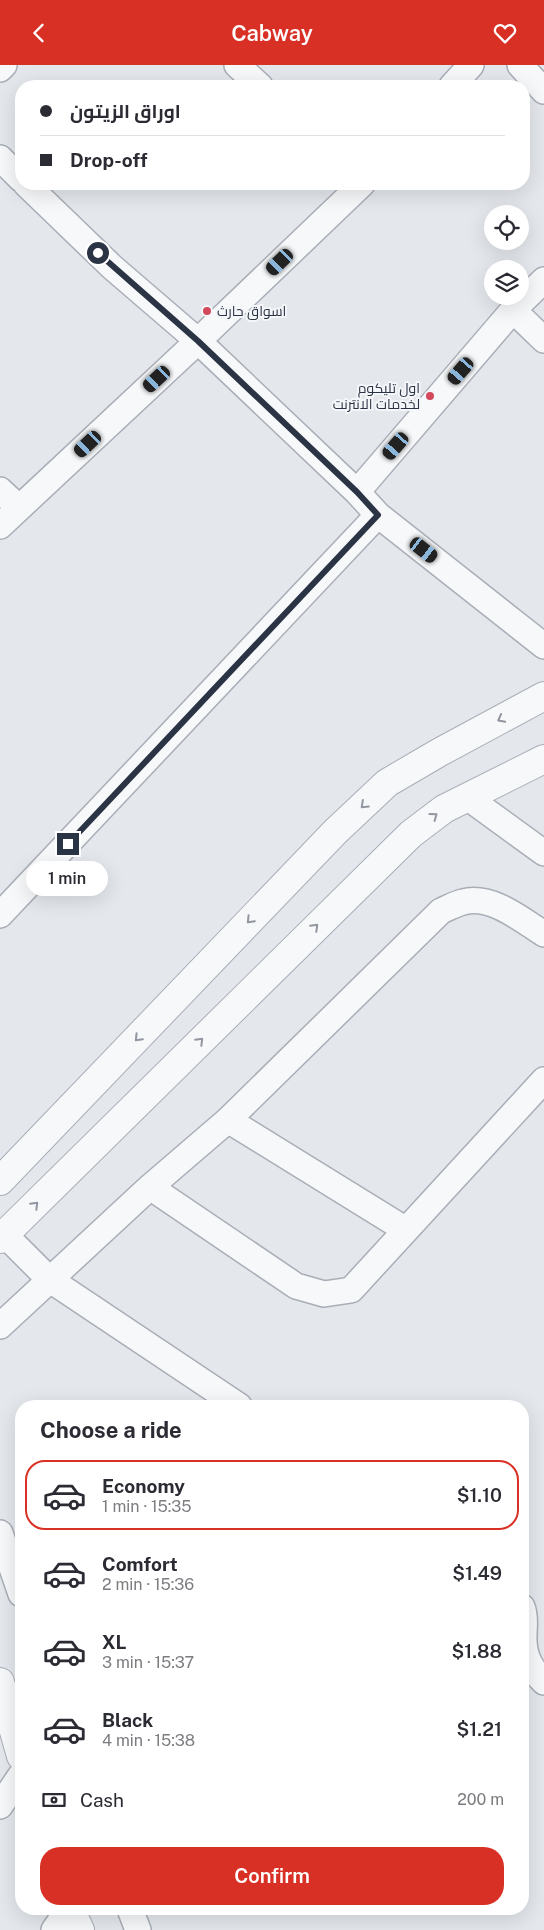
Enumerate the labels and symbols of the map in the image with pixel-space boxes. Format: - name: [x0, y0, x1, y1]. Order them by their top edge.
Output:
- route start: [87, 242, 109, 264]
- car: [263, 246, 296, 278]
- place label: اسواق حارث: [217, 303, 286, 320]
- marker: اسواق حارث: [201, 305, 213, 317]
- car: [445, 355, 476, 387]
- car: [140, 363, 173, 395]
- place label: اول تليكوم لخدمات الانترنت: [333, 380, 420, 412]
- marker: اول تليكوم لخدمات الانترنت: [424, 390, 436, 402]
- car: [71, 428, 104, 460]
- car: [380, 430, 411, 462]
- car: [407, 535, 440, 565]
- one-way arrow: [497, 713, 506, 723]
- one-way arrow: [360, 799, 369, 808]
- one-way arrow: [428, 814, 437, 822]
- route end: [57, 833, 79, 855]
- callout: 1 min: [27, 861, 109, 897]
- one-way arrow: [247, 915, 256, 924]
- one-way arrow: [310, 924, 319, 933]
- one-way arrow: [134, 1032, 143, 1041]
- one-way arrow: [194, 1038, 203, 1047]
- one-way arrow: [29, 1202, 38, 1211]

